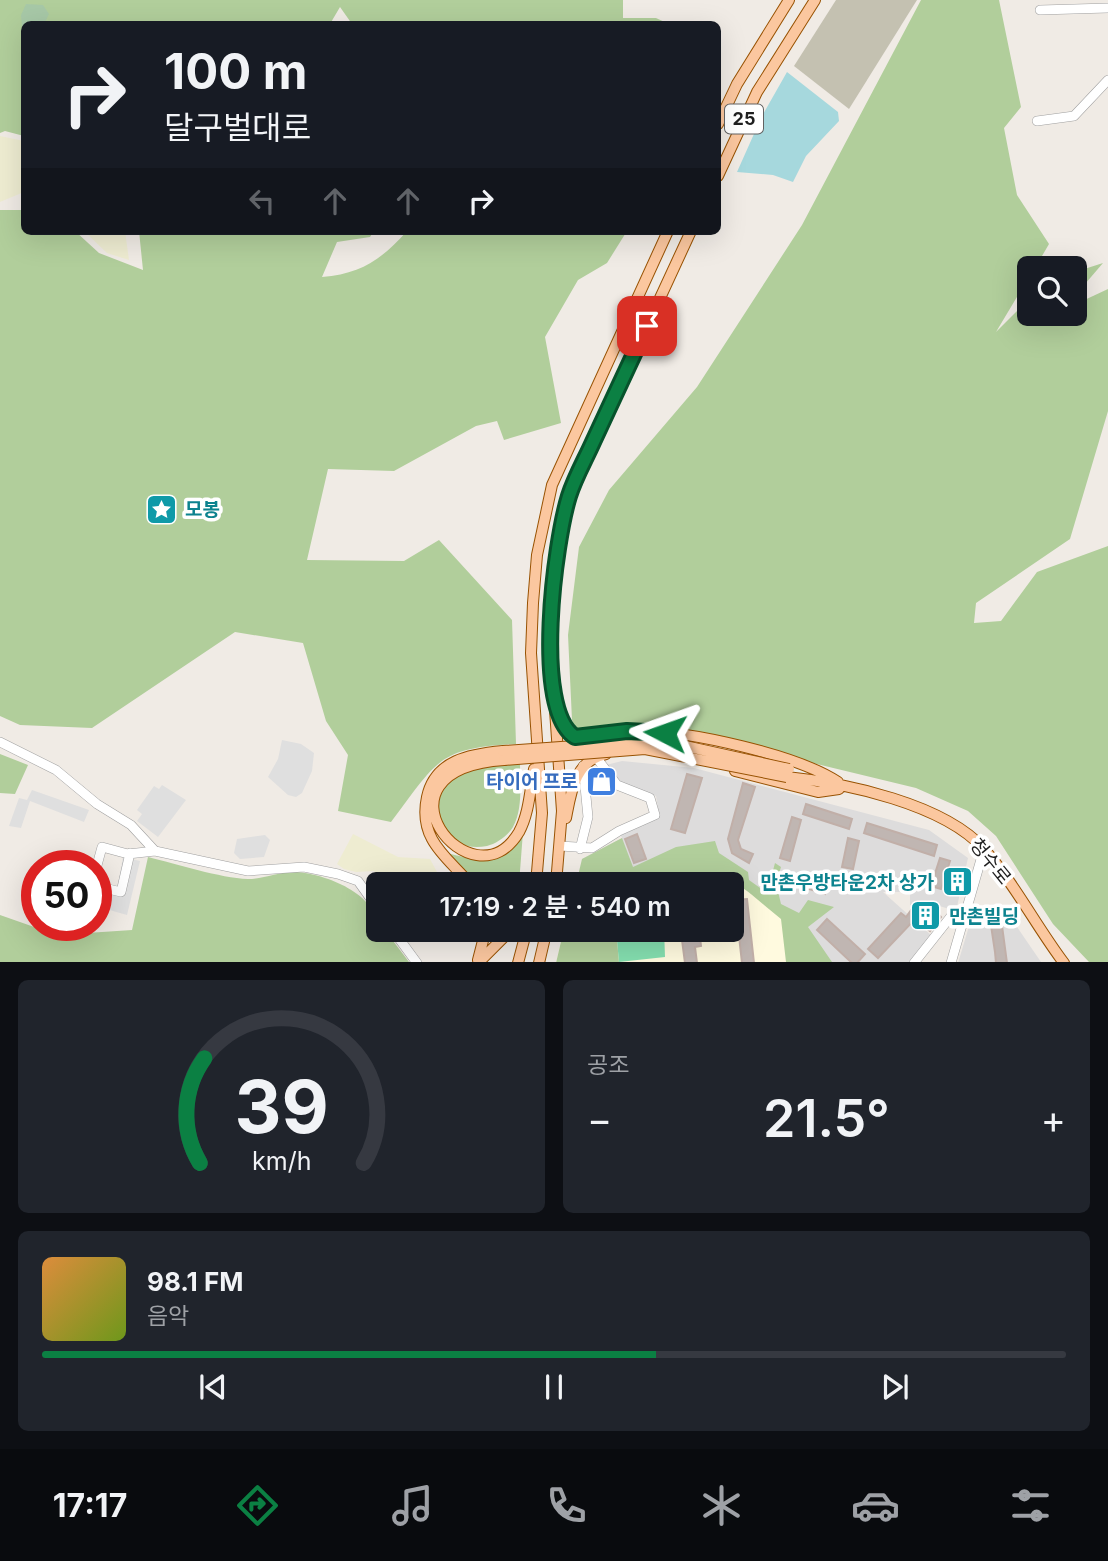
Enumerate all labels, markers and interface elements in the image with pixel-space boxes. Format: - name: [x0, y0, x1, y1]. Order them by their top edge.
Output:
- text: 100 m: [164, 42, 308, 101]
- icon: right: [49, 49, 140, 140]
- road number: 25: [725, 104, 763, 134]
- text: 달구벌대로: [164, 108, 311, 147]
- icon: left: [243, 182, 281, 220]
- icon: ahead: [316, 182, 354, 220]
- icon: ahead: [389, 182, 427, 220]
- icon: right: [462, 182, 500, 220]
- map controls: [1017, 256, 1087, 326]
- button: search: [1017, 256, 1087, 326]
- pin: [617, 296, 677, 356]
- icon: arrive: [628, 307, 666, 345]
- place icon: 모봉: [145, 492, 179, 526]
- place label: 모봉: [185, 498, 220, 521]
- position arrow: [628, 696, 702, 770]
- shop icon: 타이어 프로: [584, 764, 618, 798]
- place label: 타이어 프로: [486, 770, 578, 793]
- street label: 청수로: [965, 834, 1016, 889]
- speed limit sign: 50: [21, 850, 112, 941]
- building icon: 만촌우방타운2차 상가: [940, 865, 974, 899]
- place label: 만촌우방타운2차 상가: [760, 871, 935, 894]
- text: 17:19 · 2 분 · 540 m: [439, 891, 671, 922]
- building icon: 만촌빌딩: [909, 899, 943, 933]
- place label: 만촌빌딩: [949, 905, 1019, 928]
- text: 공조: [587, 1051, 629, 1079]
- text: 39: [234, 1062, 329, 1151]
- text: 21.5°: [763, 1087, 890, 1150]
- text: −: [587, 1096, 612, 1142]
- text: +: [1041, 1096, 1066, 1142]
- text: km/h: [252, 1145, 311, 1175]
- text: 98.1 FM: [147, 1266, 243, 1297]
- text: 음악: [147, 1302, 189, 1330]
- icon: previous: [194, 1368, 232, 1406]
- icon: pause: [535, 1368, 573, 1406]
- icon: next: [876, 1368, 914, 1406]
- icon: directions: [233, 1481, 282, 1530]
- icon: music: [388, 1481, 437, 1530]
- icon: phone: [542, 1481, 591, 1530]
- icon: climate: [697, 1481, 746, 1530]
- icon: car: [851, 1481, 900, 1530]
- icon: filters: [1006, 1481, 1055, 1530]
- text: 17:17: [53, 1486, 127, 1525]

